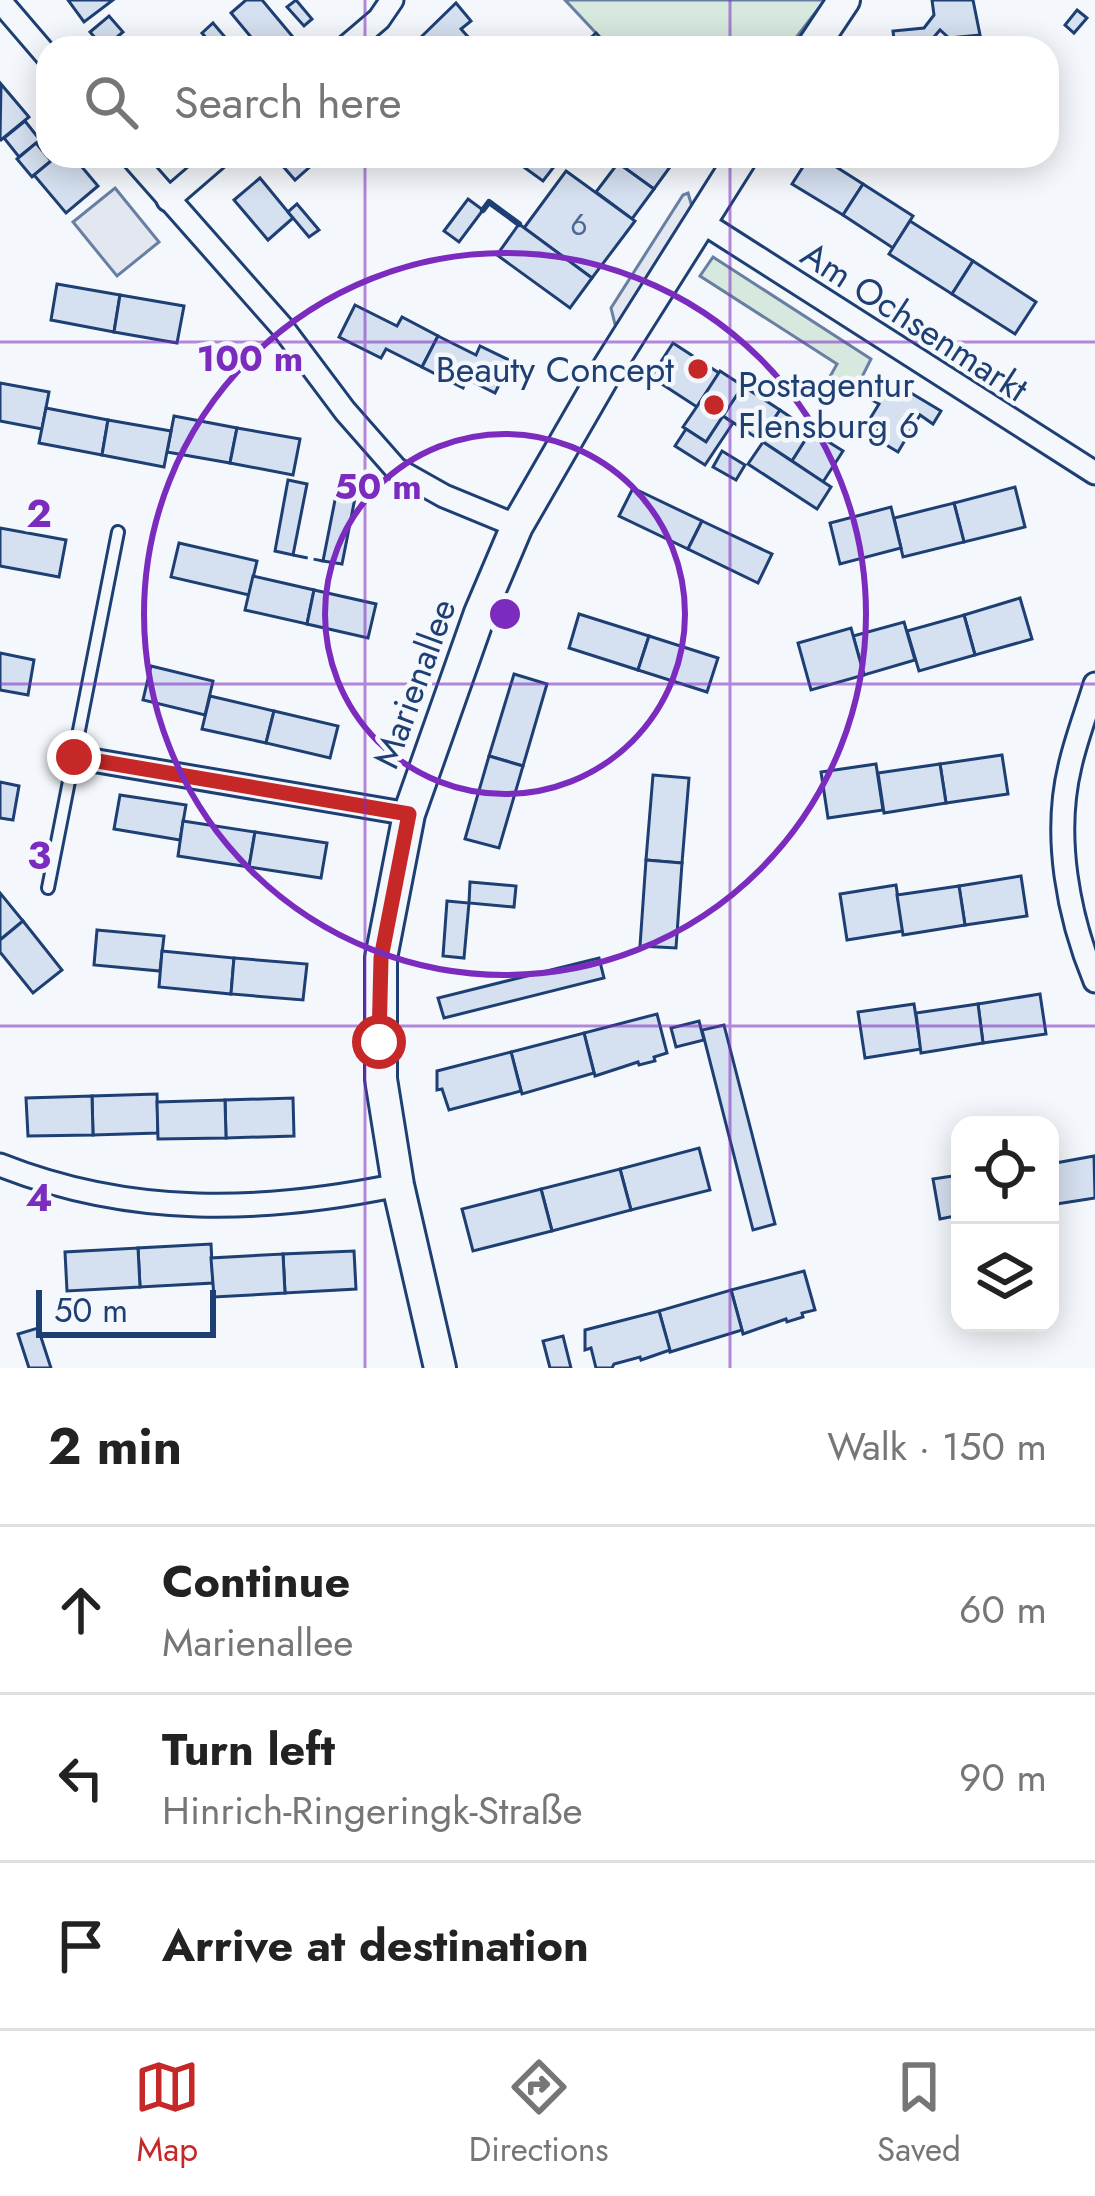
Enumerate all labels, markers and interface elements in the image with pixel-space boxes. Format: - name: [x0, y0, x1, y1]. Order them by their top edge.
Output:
- search box: [36, 36, 1059, 168]
- icon: search: [78, 69, 144, 135]
- text: Search here: [174, 70, 402, 135]
- house number: 6: [570, 203, 588, 246]
- street label: Am Ochsenmarkt: [791, 228, 1039, 414]
- text: 100 m: [197, 332, 303, 384]
- place label: Beauty Concept: [436, 343, 674, 395]
- marker: Beauty Concept: [685, 356, 711, 382]
- place label: Postagentur Flensburg 6: [738, 358, 920, 451]
- marker: Postagentur Flensburg 6: [701, 392, 727, 418]
- text: 50 m: [334, 460, 422, 512]
- text: 2: [26, 485, 52, 542]
- street label: Marienallee: [359, 591, 469, 775]
- centre of rings: [484, 593, 526, 635]
- route end: [47, 730, 101, 784]
- text: 3: [27, 827, 51, 884]
- route start: [352, 1015, 406, 1069]
- map controls: [951, 1116, 1059, 1332]
- button: locate: [951, 1116, 1059, 1224]
- text: 4: [25, 1169, 53, 1226]
- button: layers: [951, 1224, 1059, 1332]
- scale bar: [36, 1284, 216, 1337]
- text: 50 m: [54, 1287, 128, 1334]
- text: 2 min: [48, 1409, 182, 1483]
- text: Walk · 150 m: [827, 1418, 1047, 1475]
- text: Continue: [162, 1549, 350, 1614]
- icon: ahead: [48, 1577, 114, 1643]
- text: 60 m: [959, 1581, 1047, 1638]
- text: Marienallee: [162, 1614, 353, 1671]
- text: Turn left: [162, 1717, 335, 1782]
- icon: left: [48, 1745, 114, 1811]
- text: 90 m: [959, 1749, 1047, 1806]
- text: Hinrich-Ringeringk-Straße: [162, 1782, 583, 1839]
- icon: arrive: [48, 1913, 114, 1979]
- text: Arrive at destination: [162, 1913, 589, 1978]
- tab: Map: [134, 2054, 200, 2173]
- tab: Directions: [469, 2054, 609, 2173]
- tab: Saved: [877, 2054, 961, 2173]

